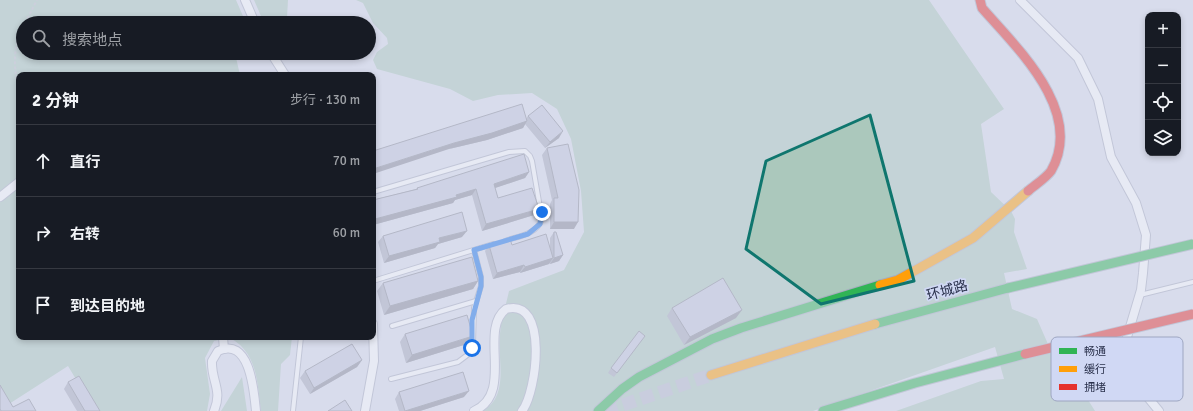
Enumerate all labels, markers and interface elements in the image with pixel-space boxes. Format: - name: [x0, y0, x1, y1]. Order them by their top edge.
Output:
- map controls: [1145, 12, 1181, 156]
- button: +: [1145, 12, 1181, 48]
- search box: [16, 16, 376, 60]
- icon: search: [30, 27, 52, 49]
- text: 搜索地点: [62, 31, 122, 49]
- button: −: [1145, 48, 1181, 84]
- button: locate: [1145, 84, 1181, 120]
- text: 2 分钟: [32, 90, 79, 111]
- text: 步行 · 130 m: [290, 92, 360, 108]
- button: layers: [1145, 120, 1181, 156]
- icon: ahead: [32, 150, 54, 172]
- text: 直行: [70, 153, 100, 171]
- text: 70 m: [333, 153, 360, 169]
- route end: [533, 203, 551, 221]
- icon: right: [32, 222, 54, 244]
- text: 右转: [70, 225, 100, 243]
- text: 60 m: [333, 225, 360, 241]
- street label: 环城路: [925, 277, 970, 304]
- icon: arrive: [32, 294, 54, 316]
- text: 到达目的地: [70, 297, 145, 315]
- legend: [1051, 337, 1183, 401]
- route start: [463, 339, 481, 357]
- text: 畅通: [1084, 345, 1106, 358]
- text: 缓行: [1084, 363, 1106, 376]
- text: 拥堵: [1084, 381, 1106, 394]

